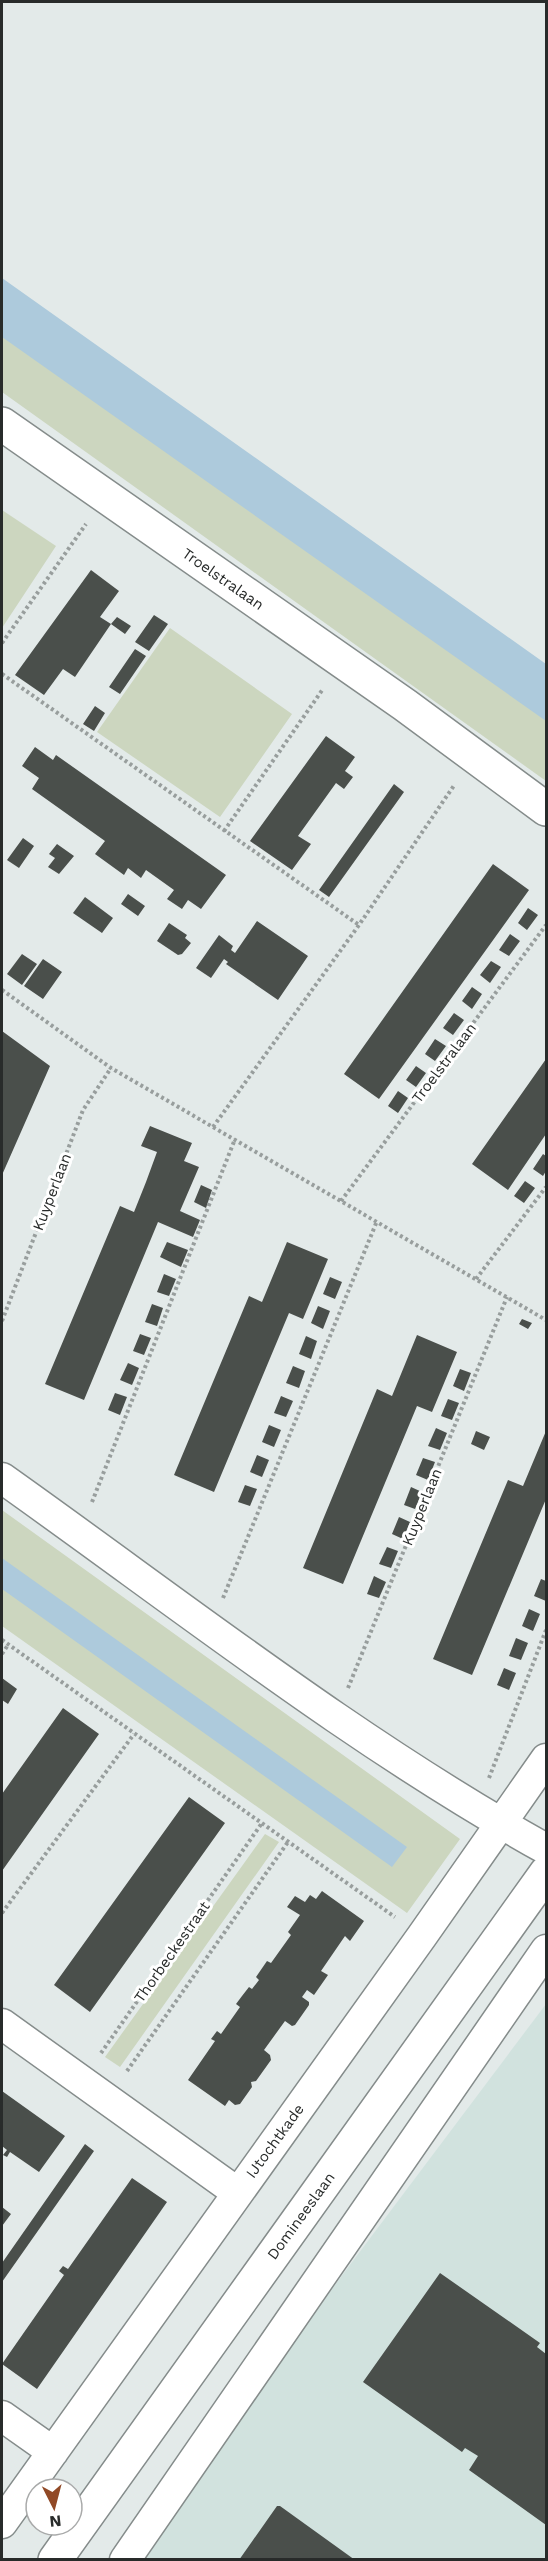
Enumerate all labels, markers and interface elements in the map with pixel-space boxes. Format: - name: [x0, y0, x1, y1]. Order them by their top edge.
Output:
- street label: Troelstralaan: [179, 544, 267, 614]
- street label: Troelstralaan: [408, 1019, 480, 1107]
- street label: Kuyperlaan: [29, 1151, 75, 1233]
- street label: Kuyperlaan: [398, 1466, 446, 1548]
- street label: Thorbeckestraat: [130, 1897, 214, 2006]
- street label: IJtochtkade: [242, 2101, 308, 2181]
- street label: Domineeslaan: [263, 2169, 339, 2263]
- north arrow: [24, 2477, 84, 2537]
- text: N: [49, 2511, 62, 2531]

